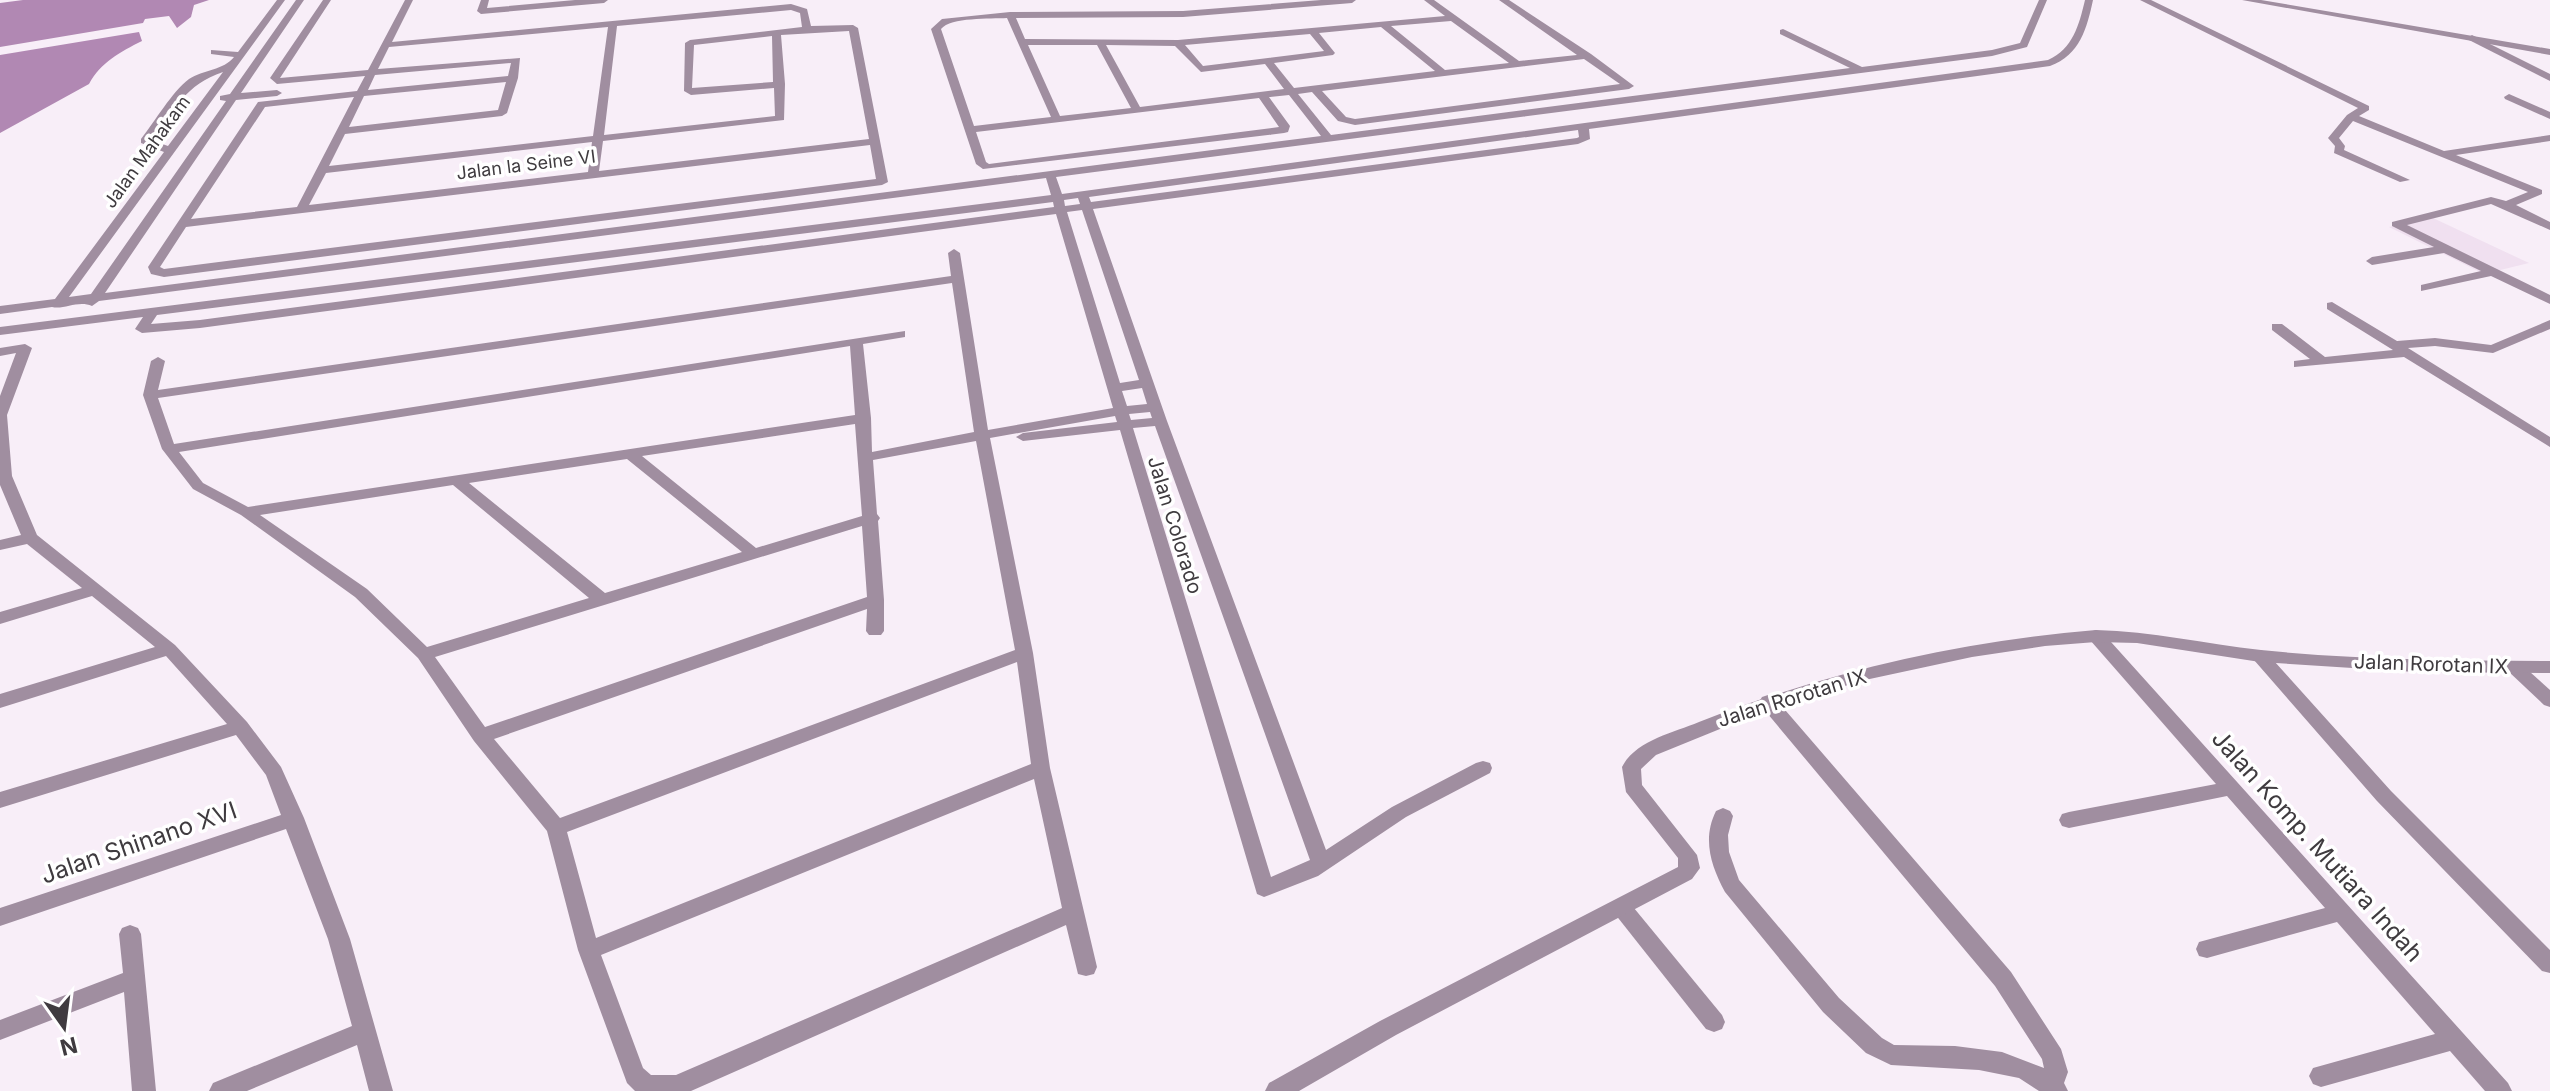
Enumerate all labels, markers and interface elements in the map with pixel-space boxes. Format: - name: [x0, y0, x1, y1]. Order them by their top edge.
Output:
- street label: Jalan Mahakam: [99, 92, 194, 212]
- street label: Jalan la Seine VI: [455, 146, 597, 183]
- street label: Jalan Colorado: [1143, 453, 1207, 597]
- street label: Jalan Rorotan IX: [2354, 649, 2509, 679]
- street label: Jalan Rorotan IX: [1715, 664, 1870, 732]
- street label: Jalan Komp. Mutiara Indah: [2206, 724, 2429, 967]
- street label: Jalan Shinano XVI: [37, 795, 241, 890]
- north arrow: [24, 987, 104, 1067]
- text: N: [58, 1032, 80, 1061]

